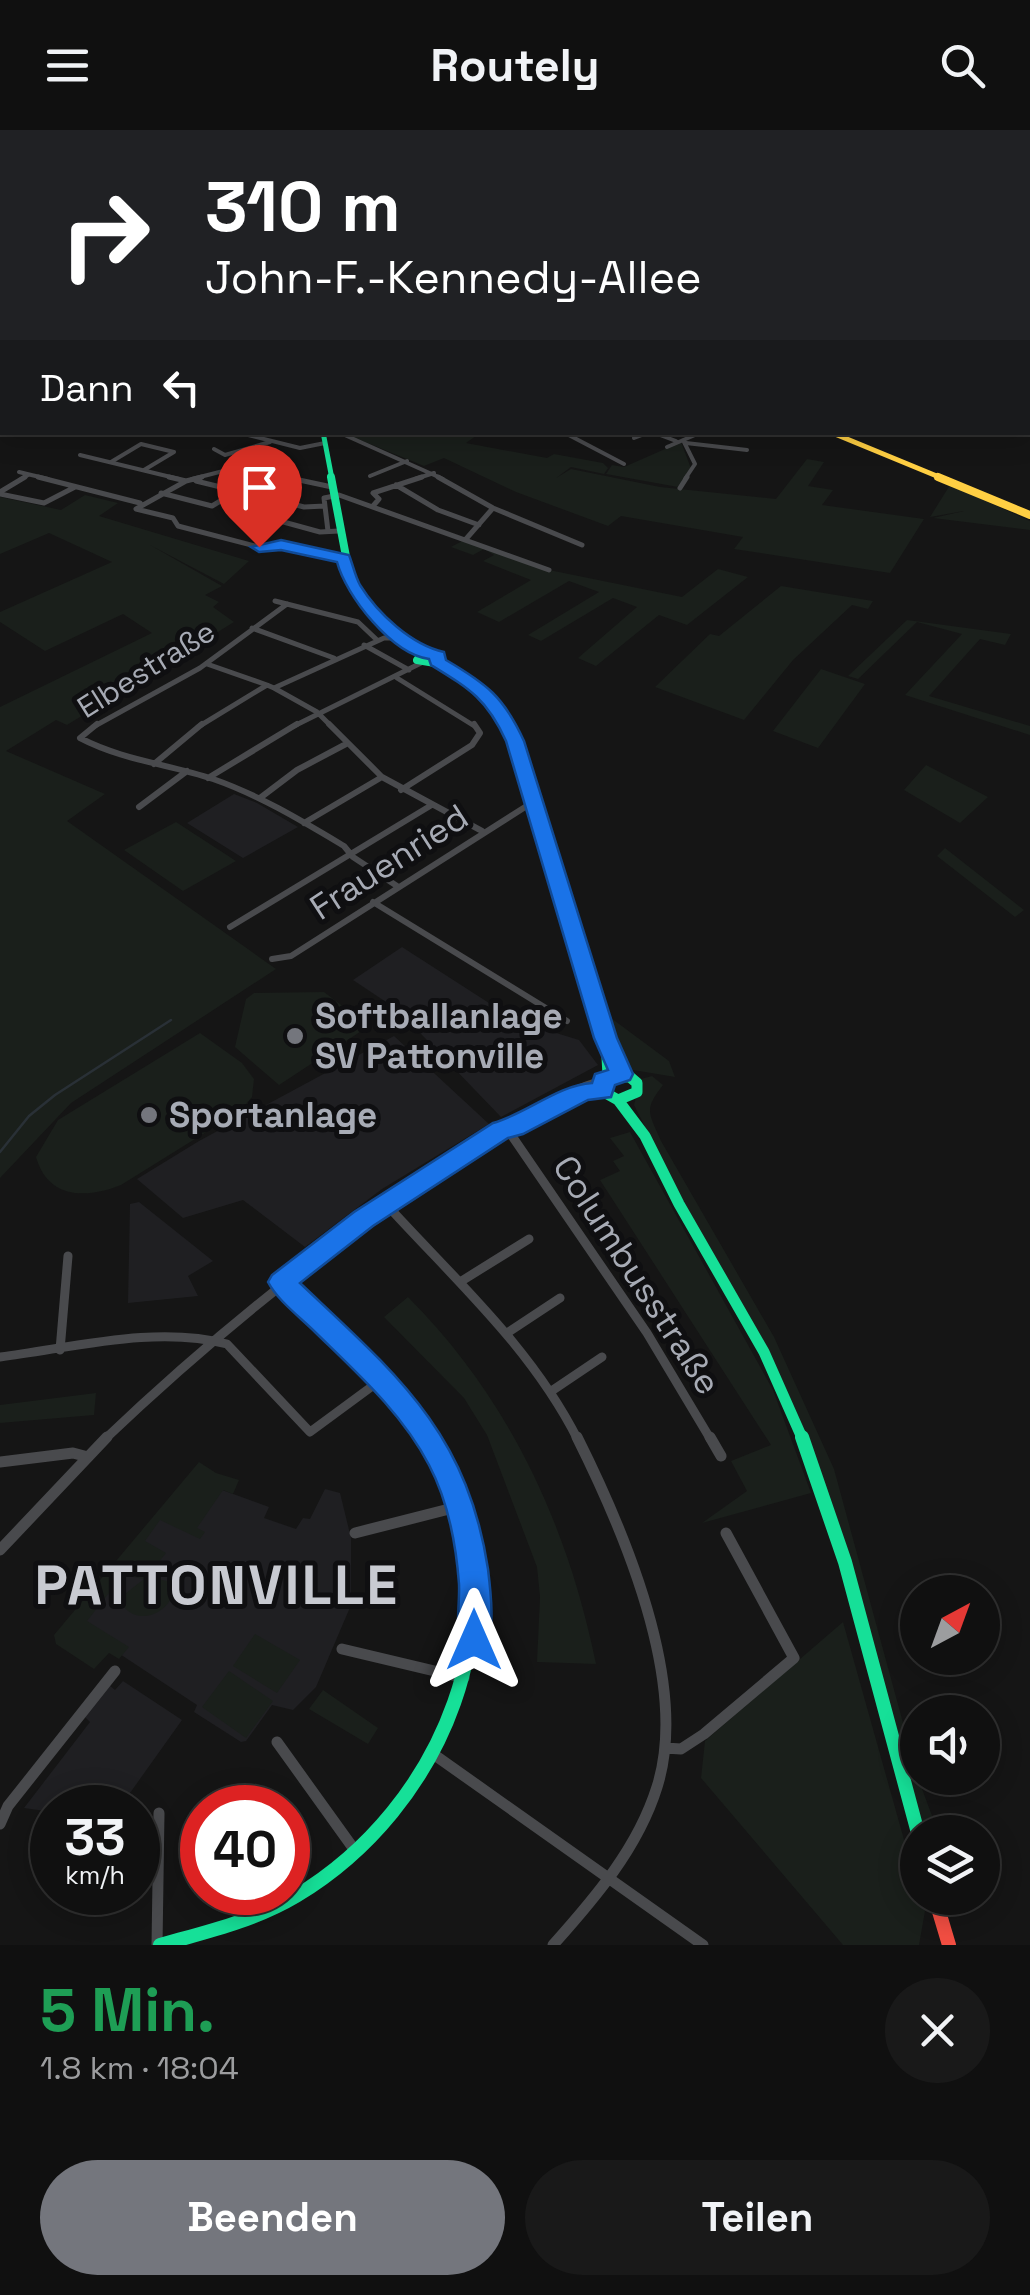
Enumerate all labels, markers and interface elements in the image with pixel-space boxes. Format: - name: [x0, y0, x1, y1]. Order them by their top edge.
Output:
- text: Routely: [430, 37, 600, 94]
- icon: menu: [40, 38, 95, 93]
- icon: search: [935, 38, 990, 93]
- text: 310 m: [205, 162, 401, 251]
- icon: right: [40, 170, 170, 300]
- text: John-F.-Kennedy-Allee: [205, 249, 702, 306]
- icon: left: [154, 360, 209, 415]
- text: Dann: [40, 364, 134, 412]
- pin: [217, 445, 302, 548]
- icon: arrive: [232, 460, 287, 515]
- street label: Elbestraße: [70, 611, 222, 727]
- street label: Frauenried: [302, 795, 476, 929]
- place label: Softballanlage SV Pattonville: [315, 994, 563, 1078]
- marker: Softballanlage SV Pattonville: [284, 1025, 306, 1047]
- place label: Sportanlage: [169, 1093, 377, 1137]
- marker: Sportanlage: [138, 1104, 160, 1126]
- street label: Columbusstraße: [543, 1147, 731, 1403]
- district label: PATTONVILLE: [35, 1550, 399, 1620]
- north arrow: [900, 1575, 1000, 1675]
- map controls: [900, 1575, 1000, 1915]
- position arrow: [422, 1588, 526, 1692]
- button: sound: [900, 1695, 1000, 1795]
- speed limit sign: 40: [180, 1785, 310, 1915]
- text: 33: [65, 1806, 125, 1870]
- button: layers: [900, 1815, 1000, 1915]
- text: km/h: [65, 1859, 125, 1891]
- text: 5 Min.: [40, 1972, 215, 2049]
- button: close: [885, 1978, 990, 2083]
- text: 1.8 km · 18:04: [40, 2048, 239, 2088]
- button: Beenden: [40, 2160, 505, 2275]
- button: Teilen: [525, 2160, 990, 2275]

